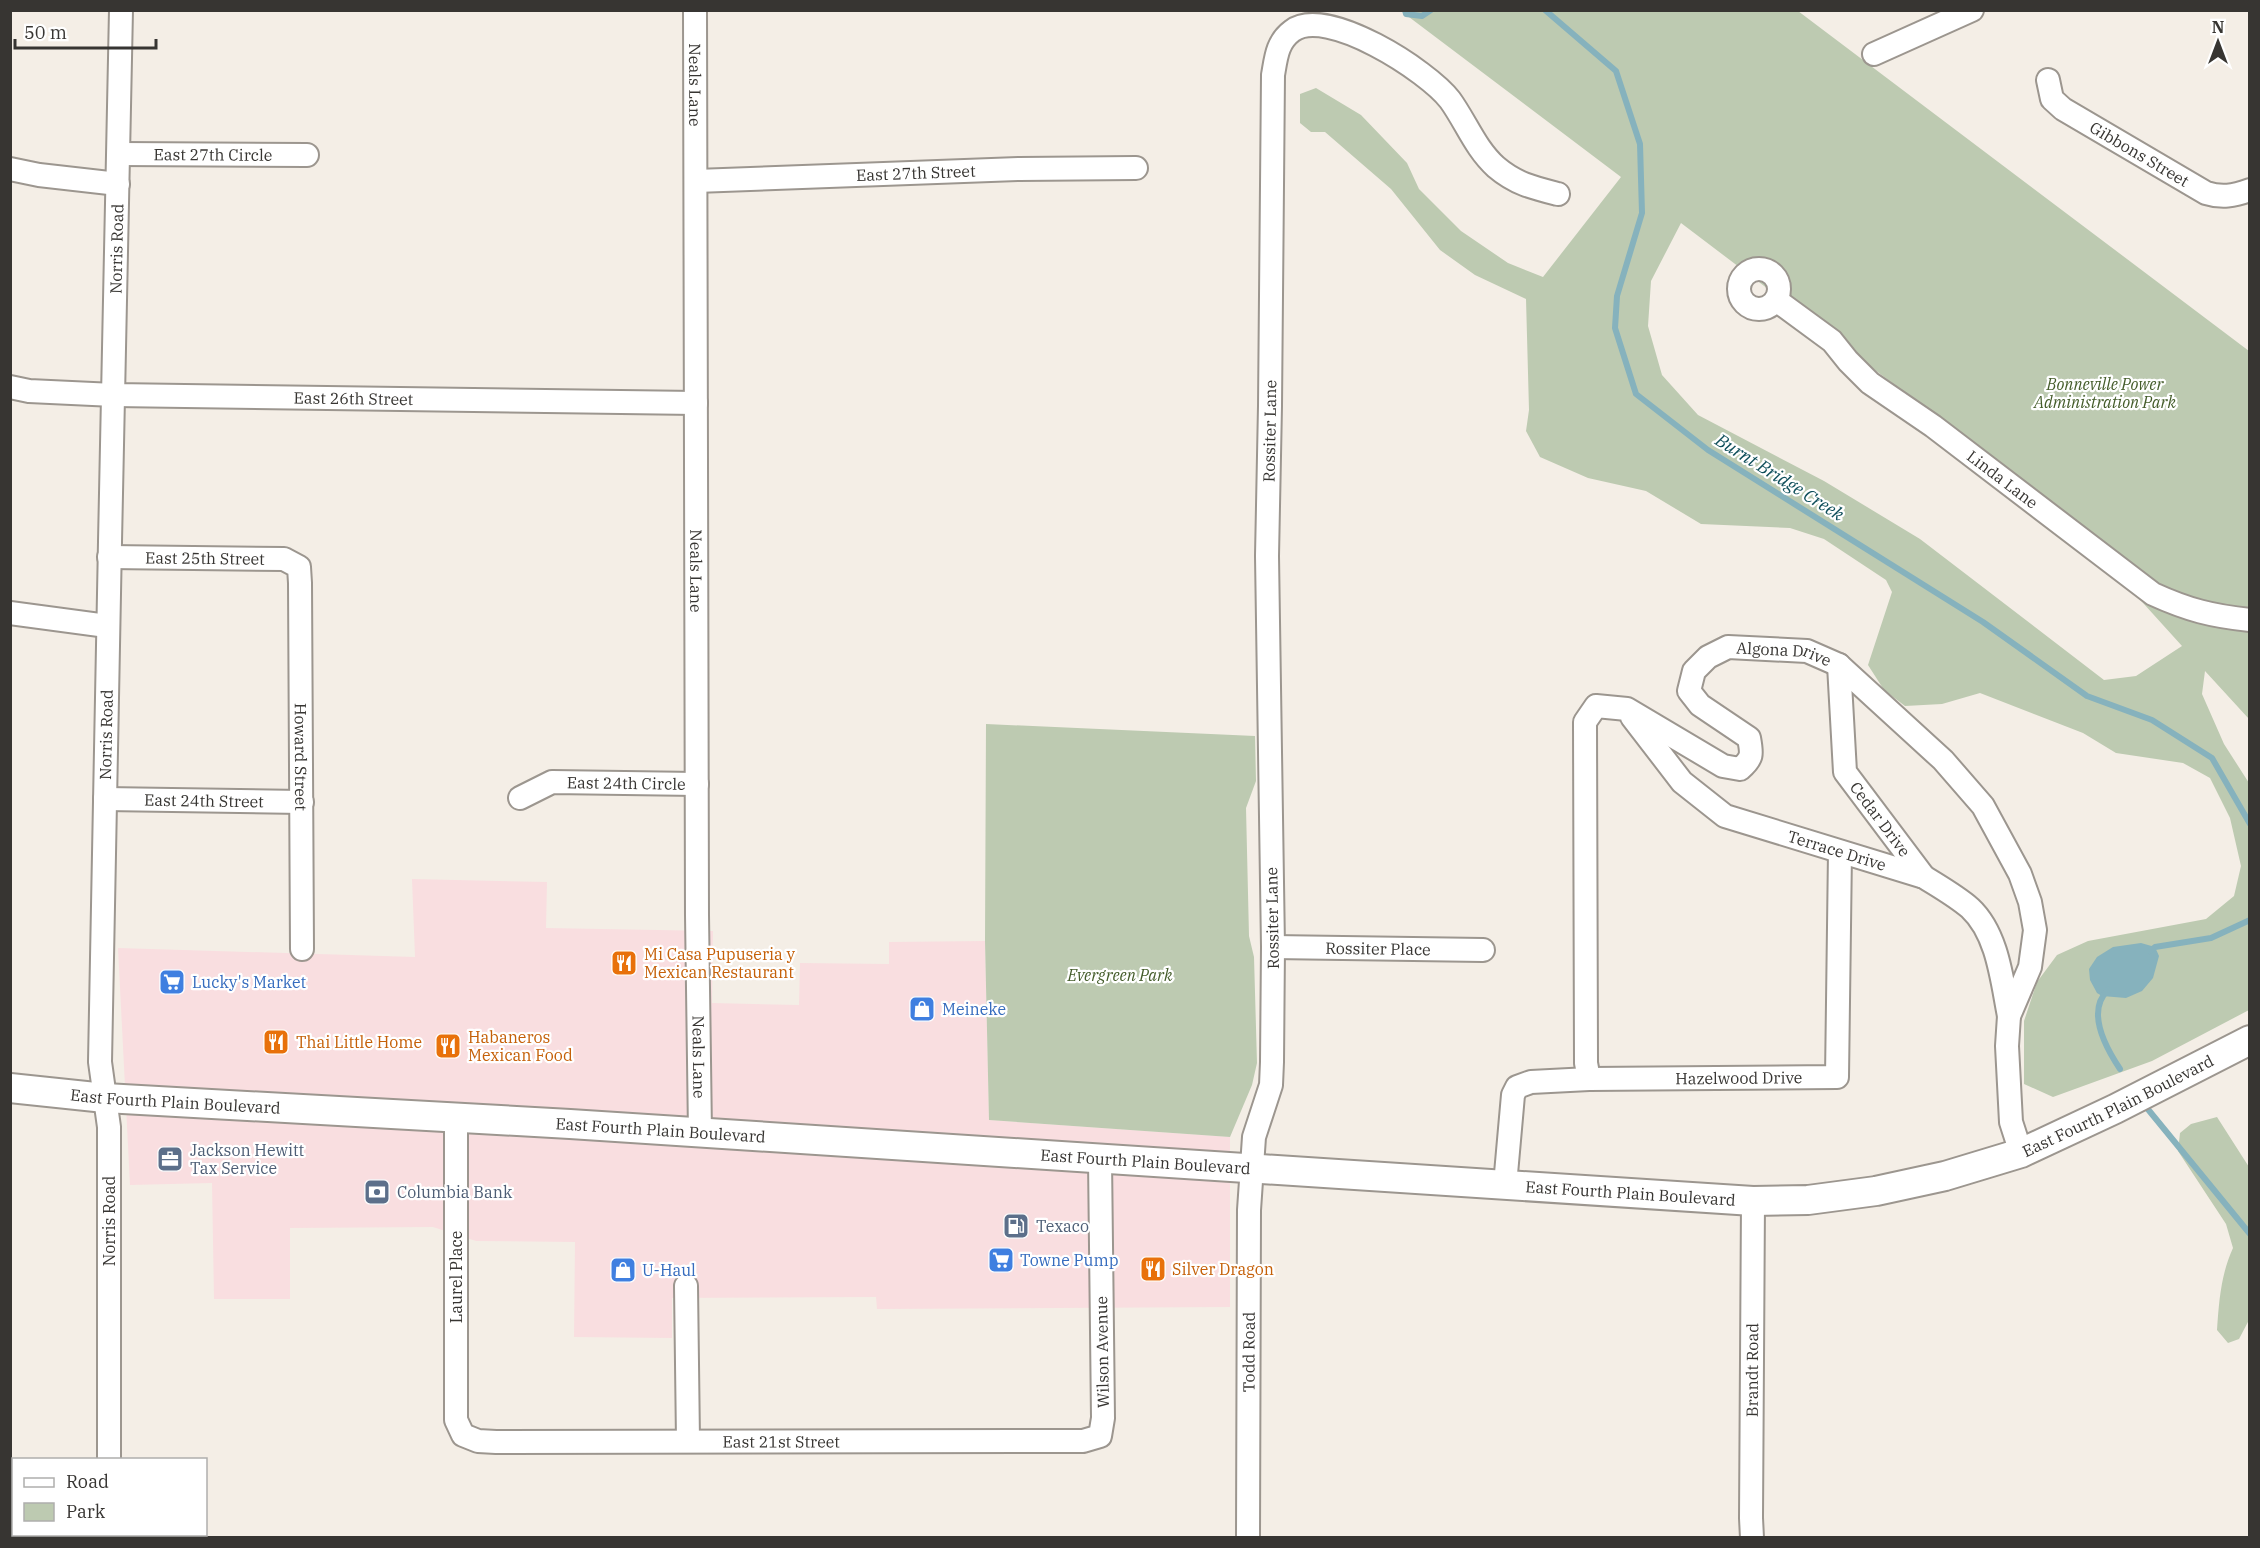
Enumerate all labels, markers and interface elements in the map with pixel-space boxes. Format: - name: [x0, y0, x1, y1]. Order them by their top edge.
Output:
- scale bar: [15, 12, 156, 50]
- north arrow: [2188, 12, 2248, 72]
- text: N: [2212, 17, 2224, 37]
- text: 50 m: [24, 21, 67, 44]
- street label: Neals Lane: [685, 43, 705, 127]
- street label: Gibbons Street: [2086, 117, 2193, 191]
- street label: East 27th Circle: [154, 144, 272, 165]
- street label: East 27th Street: [856, 161, 976, 185]
- street label: Norris Road: [105, 203, 127, 294]
- park label: Bonneville Power Administration Park: [2033, 374, 2176, 412]
- street label: Rossiter Lane: [1258, 380, 1280, 482]
- street label: East 26th Street: [294, 387, 414, 409]
- water label: Burnt Bridge Creek: [1711, 428, 1849, 526]
- street label: Linda Lane: [1963, 446, 2042, 513]
- street label: Neals Lane: [686, 529, 706, 613]
- street label: East 25th Street: [145, 547, 265, 569]
- street label: Algona Drive: [1736, 637, 1835, 670]
- street label: Norris Road: [95, 689, 117, 780]
- street label: Howard Street: [291, 703, 311, 811]
- street label: East 24th Circle: [567, 772, 686, 794]
- street label: Cedar Drive: [1846, 778, 1915, 860]
- street label: East 24th Street: [144, 790, 264, 811]
- street label: Terrace Drive: [1785, 826, 1889, 875]
- street label: Rossiter Lane: [1261, 867, 1283, 969]
- street label: Rossiter Place: [1325, 938, 1431, 959]
- place label: Mi Casa Pupuseria y Mexican Restaurant: [644, 944, 795, 982]
- restaurant icon: Mi Casa Pupuseria y Mexican Restaurant: [609, 948, 639, 978]
- park label: Evergreen Park: [1066, 965, 1173, 985]
- supermarket icon: Lucky's Market: [157, 967, 187, 997]
- place label: Lucky's Market: [192, 972, 307, 992]
- shop icon: Meineke: [907, 994, 937, 1024]
- place label: Meineke: [942, 999, 1006, 1019]
- street label: Neals Lane: [688, 1015, 710, 1099]
- restaurant icon: Thai Little Home: [261, 1027, 291, 1057]
- place label: Habaneros Mexican Food: [468, 1027, 573, 1065]
- restaurant icon: Habaneros Mexican Food: [433, 1031, 463, 1061]
- place label: Thai Little Home: [296, 1032, 422, 1052]
- street label: East Fourth Plain Boulevard: [2019, 1050, 2217, 1161]
- street label: Hazelwood Drive: [1675, 1067, 1802, 1088]
- street label: East Fourth Plain Boulevard: [69, 1084, 281, 1118]
- street label: East Fourth Plain Boulevard: [555, 1113, 767, 1147]
- place label: Jackson Hewitt Tax Service: [190, 1140, 304, 1178]
- office icon: Jackson Hewitt Tax Service: [155, 1144, 185, 1174]
- street label: East Fourth Plain Boulevard: [1040, 1145, 1252, 1178]
- street label: Norris Road: [99, 1176, 119, 1266]
- street label: East Fourth Plain Boulevard: [1525, 1176, 1736, 1210]
- bank icon: Columbia Bank: [362, 1177, 392, 1207]
- place label: Columbia Bank: [397, 1182, 513, 1202]
- fuel station icon: Texaco: [1001, 1211, 1031, 1241]
- place label: Texaco: [1036, 1216, 1089, 1236]
- street label: Laurel Place: [446, 1231, 466, 1323]
- supermarket icon: Towne Pump: [986, 1245, 1016, 1275]
- place label: Towne Pump: [1020, 1250, 1119, 1270]
- restaurant icon: Silver Dragon: [1138, 1254, 1168, 1284]
- shop icon: U-Haul: [608, 1255, 638, 1285]
- place label: Silver Dragon: [1172, 1259, 1274, 1279]
- place label: U-Haul: [642, 1260, 696, 1280]
- street label: Wilson Avenue: [1091, 1296, 1113, 1408]
- street label: Todd Road: [1238, 1312, 1259, 1392]
- street label: Brandt Road: [1742, 1323, 1762, 1417]
- street label: East 21st Street: [723, 1431, 840, 1452]
- legend: [12, 1458, 207, 1536]
- text: Road: [66, 1470, 109, 1493]
- text: Park: [66, 1500, 106, 1523]

